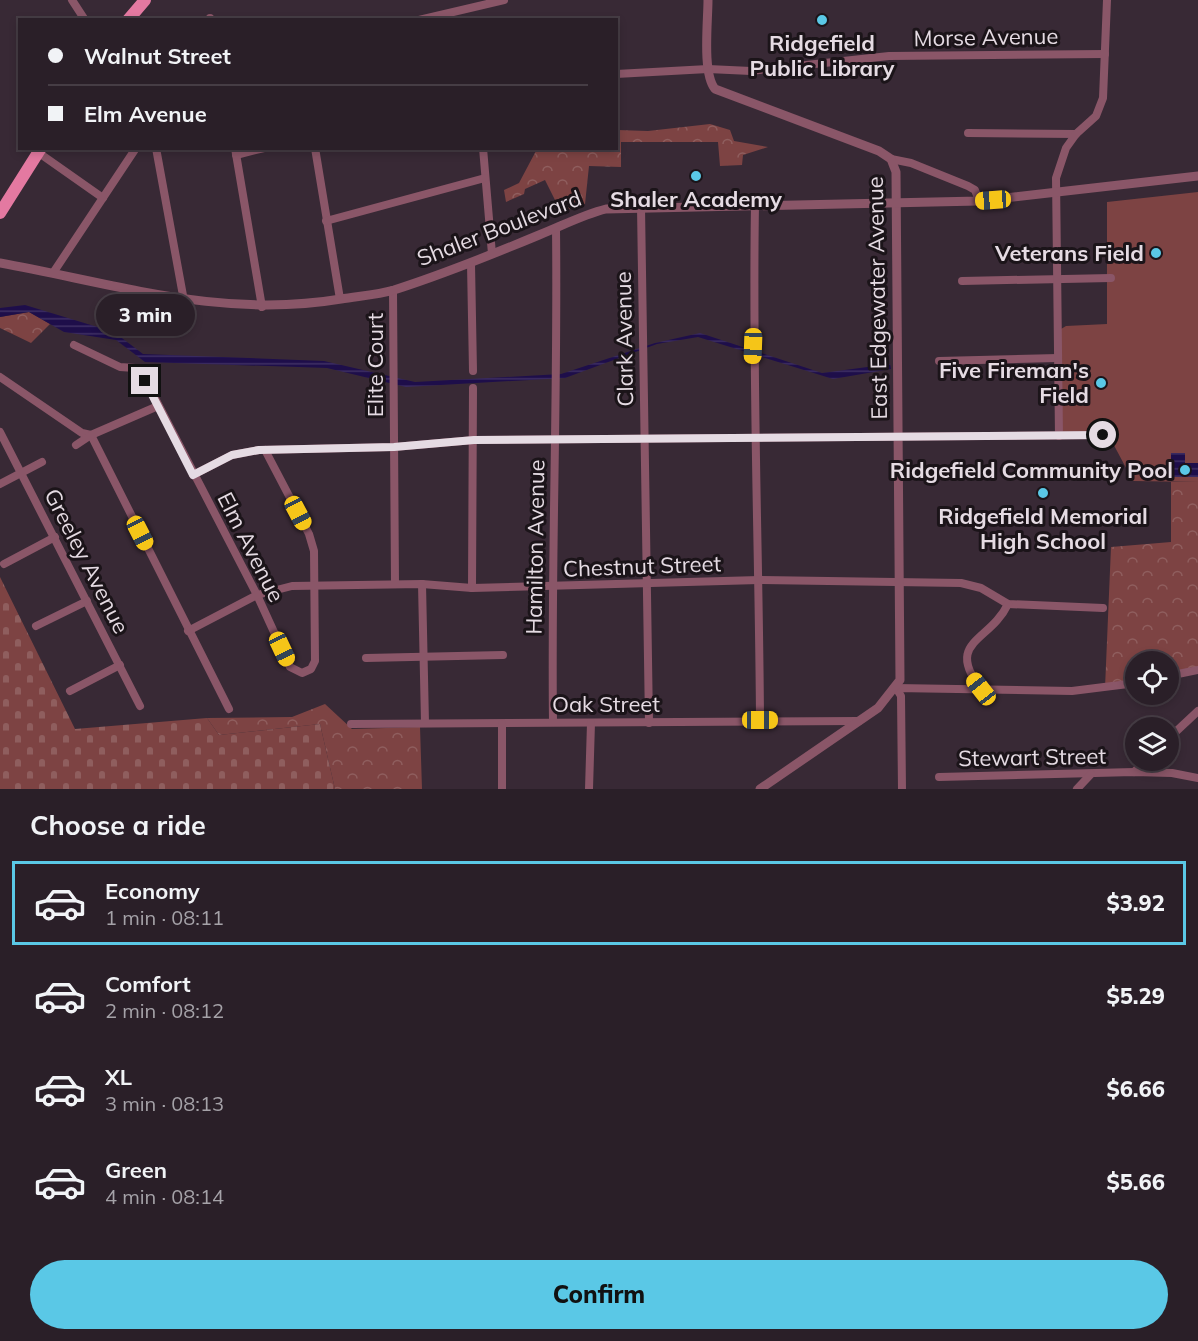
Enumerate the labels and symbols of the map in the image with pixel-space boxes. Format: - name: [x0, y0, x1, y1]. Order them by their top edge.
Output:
- marker: Ridgefield Public Library: [815, 13, 829, 27]
- street label: Morse Avenue: [913, 22, 1059, 52]
- place label: Ridgefield Public Library: [750, 29, 895, 82]
- marker: Shaler Academy: [689, 169, 703, 183]
- street label: East Edgewater Avenue: [861, 176, 893, 420]
- street label: Shaler Boulevard: [413, 184, 585, 272]
- place label: Shaler Academy: [610, 185, 782, 213]
- car: [974, 190, 1012, 210]
- place label: Veterans Field: [994, 239, 1144, 267]
- marker: Veterans Field: [1149, 246, 1163, 260]
- street label: Clark Avenue: [609, 271, 639, 407]
- callout: 3 min: [96, 294, 195, 336]
- street label: Elite Court: [361, 312, 389, 417]
- car: [743, 328, 763, 364]
- place label: Five Fireman's Field: [939, 356, 1089, 409]
- route end: [131, 367, 158, 394]
- marker: Five Fireman's Field: [1094, 376, 1108, 390]
- route start: [1089, 421, 1116, 448]
- place label: Ridgefield Community Pool: [890, 456, 1173, 484]
- street label: Hamilton Avenue: [519, 459, 551, 635]
- marker: Ridgefield Community Pool: [1178, 463, 1192, 477]
- street label: Greeley Avenue: [38, 484, 136, 638]
- marker: Ridgefield Memorial High School: [1036, 486, 1050, 500]
- street label: Elm Avenue: [211, 487, 291, 607]
- car: [282, 493, 314, 533]
- place label: Ridgefield Memorial High School: [938, 502, 1148, 555]
- car: [124, 513, 156, 553]
- street label: Chestnut Street: [562, 549, 722, 583]
- car: [266, 629, 298, 669]
- car: [963, 669, 999, 709]
- street label: Oak Street: [552, 690, 660, 718]
- car: [742, 711, 778, 729]
- street label: Stewart Street: [958, 742, 1107, 772]

